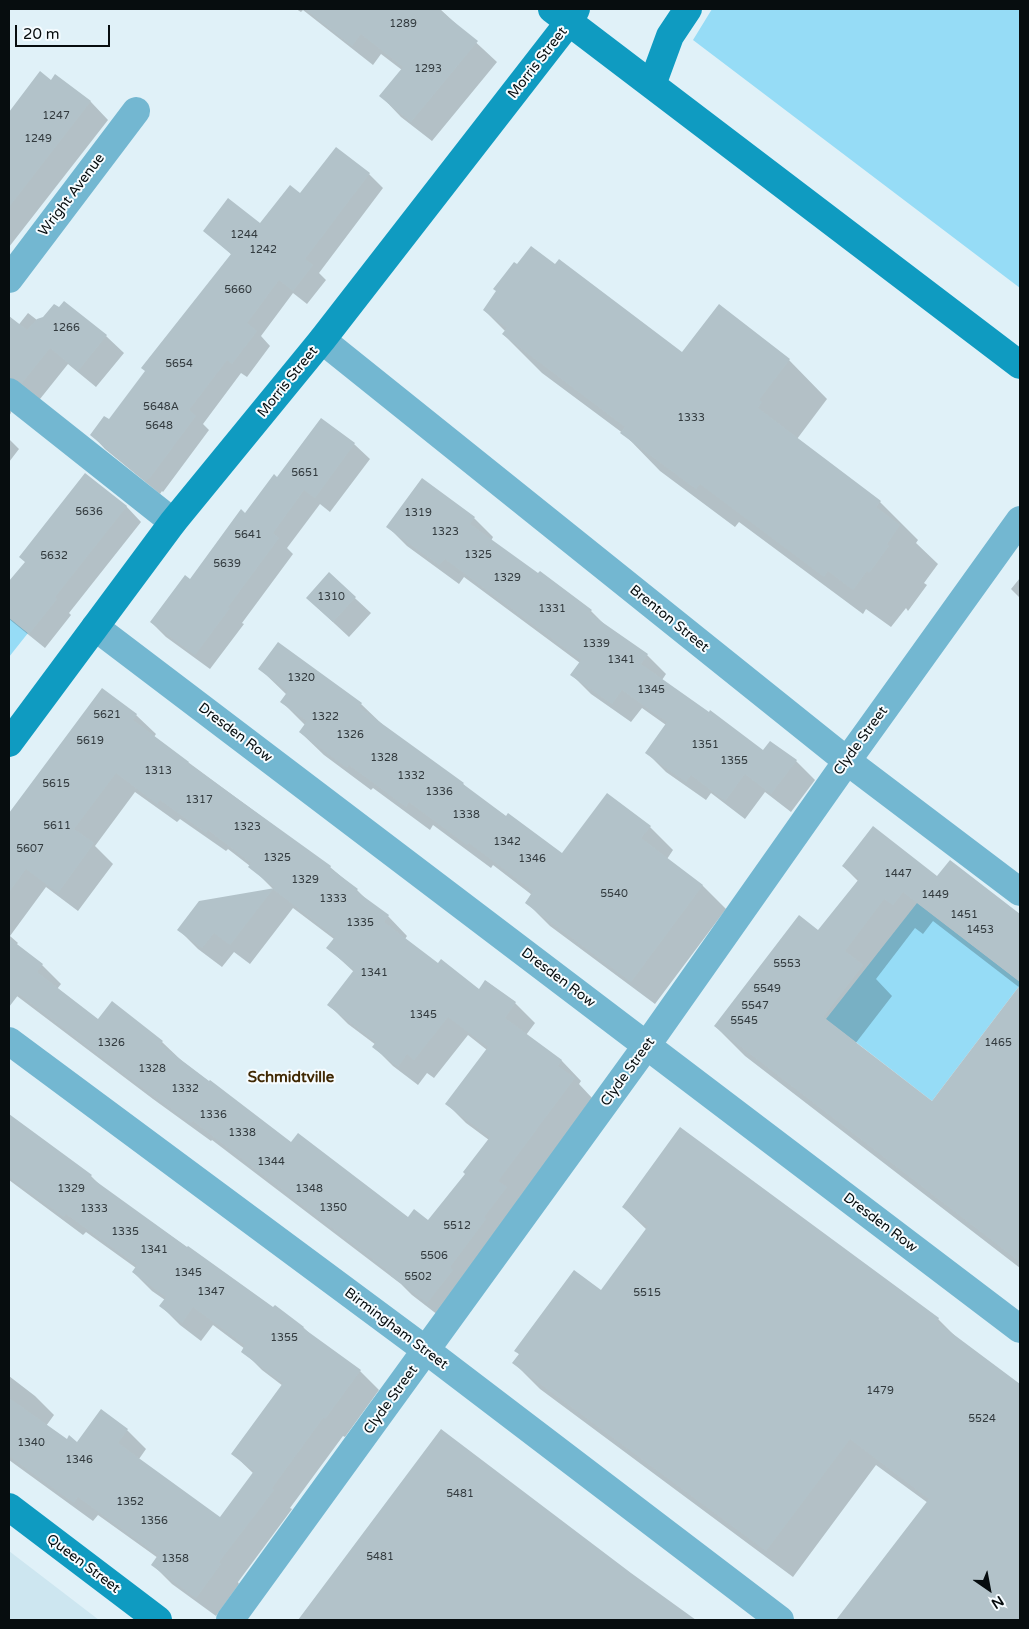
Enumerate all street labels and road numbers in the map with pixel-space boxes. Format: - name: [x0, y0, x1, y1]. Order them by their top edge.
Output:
- street label: Morris Street: [505, 24, 571, 102]
- street label: Wright Avenue: [35, 150, 109, 240]
- street label: Morris Street: [254, 343, 322, 421]
- street label: Brenton Street: [626, 582, 712, 656]
- street label: Dresden Row: [195, 700, 275, 766]
- street label: Clyde Street: [830, 703, 892, 779]
- street label: Dresden Row: [518, 945, 598, 1011]
- street label: Clyde Street: [597, 1034, 659, 1110]
- street label: Dresden Row: [840, 1190, 920, 1256]
- street label: Birmingham Street: [341, 1285, 451, 1373]
- street label: Clyde Street: [360, 1362, 422, 1438]
- street label: Queen Street: [43, 1531, 123, 1597]

